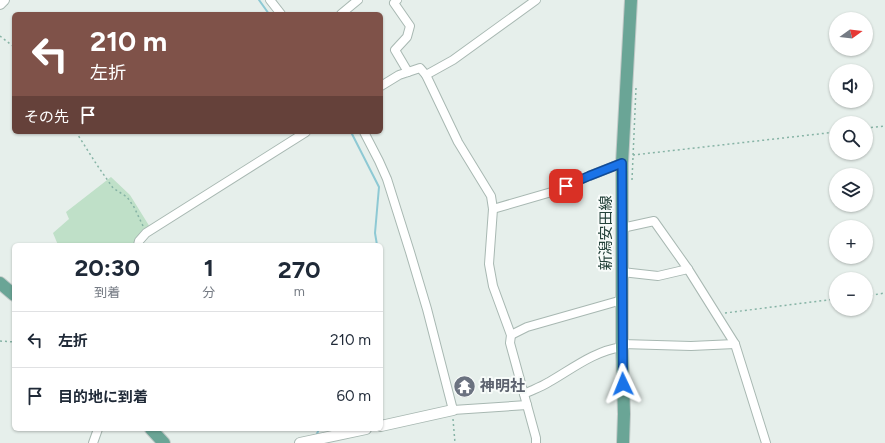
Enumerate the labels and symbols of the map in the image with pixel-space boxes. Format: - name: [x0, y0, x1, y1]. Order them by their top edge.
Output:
- north arrow: [829, 12, 873, 56]
- pin: [549, 169, 583, 203]
- street label: 新潟安田線: [597, 195, 615, 271]
- position arrow: [602, 363, 644, 405]
- temple icon: 神明社: [451, 373, 477, 399]
- place label: 神明社: [479, 377, 525, 395]

